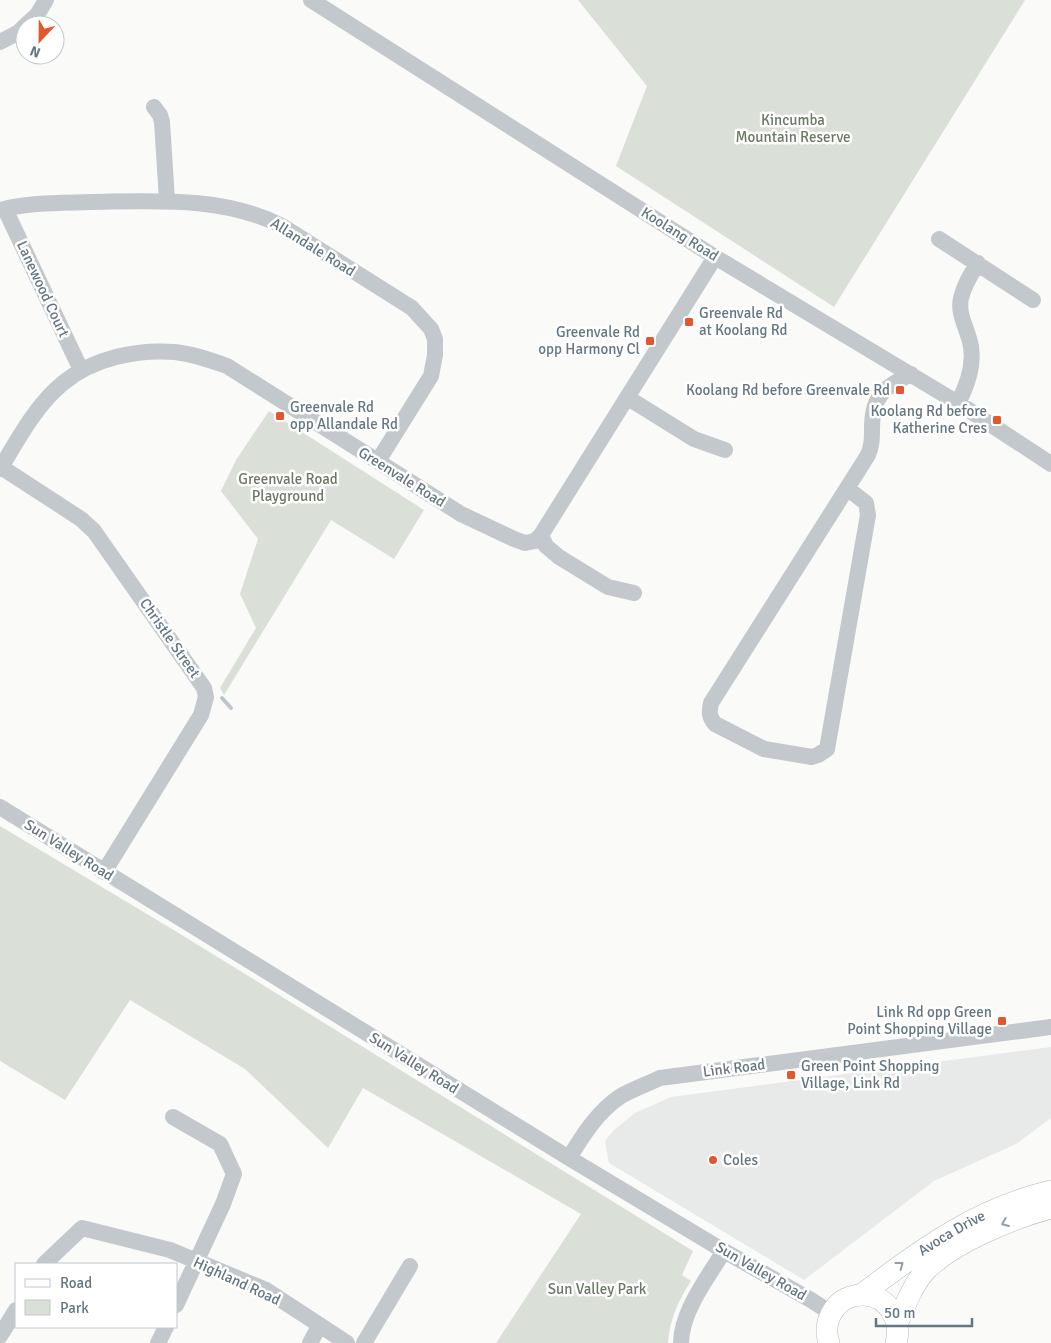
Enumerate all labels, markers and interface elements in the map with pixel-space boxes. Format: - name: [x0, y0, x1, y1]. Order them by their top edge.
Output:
- north arrow: [15, 15, 65, 65]
- text: N: [28, 42, 43, 61]
- park label: Kincumba Mountain Reserve: [735, 111, 851, 146]
- street label: Koolang Road: [638, 203, 722, 265]
- street label: Allandale Road: [267, 214, 359, 280]
- street label: Lanewood Court: [13, 238, 73, 340]
- place label: Greenvale Rd at Koolang Rd: [699, 304, 788, 339]
- marker: Greenvale Rd at Koolang Rd: [683, 316, 695, 328]
- place label: Greenvale Rd opp Harmony Cl: [538, 323, 640, 358]
- marker: Greenvale Rd opp Harmony Cl: [644, 335, 656, 347]
- place label: Koolang Rd before Greenvale Rd: [686, 381, 890, 399]
- marker: Koolang Rd before Greenvale Rd: [894, 384, 906, 396]
- place label: Greenvale Rd opp Allandale Rd: [290, 398, 398, 433]
- place label: Koolang Rd before Katherine Cres: [870, 402, 987, 437]
- marker: Greenvale Rd opp Allandale Rd: [274, 410, 286, 422]
- marker: Koolang Rd before Katherine Cres: [991, 414, 1003, 426]
- street label: Greenvale Road: [355, 443, 449, 511]
- park label: Greenvale Road Playground: [238, 470, 338, 505]
- street label: Christle Street: [136, 595, 204, 681]
- street label: Sun Valley Road: [21, 815, 117, 885]
- place label: Link Rd opp Green Point Shopping Village: [847, 1003, 992, 1038]
- marker: Link Rd opp Green Point Shopping Village: [996, 1015, 1008, 1027]
- street label: Sun Valley Road: [366, 1028, 462, 1098]
- street label: Link Road: [702, 1055, 766, 1081]
- place label: Green Point Shopping Village, Link Rd: [801, 1057, 940, 1092]
- marker: Green Point Shopping Village, Link Rd: [785, 1069, 797, 1081]
- place label: Coles: [723, 1151, 759, 1169]
- marker: Coles: [707, 1154, 719, 1166]
- street label: Avoca Drive: [915, 1206, 988, 1260]
- one-way arrow: [1001, 1217, 1010, 1228]
- street label: Sun Valley Road: [712, 1238, 810, 1304]
- street label: Highland Road: [191, 1253, 283, 1309]
- legend: [15, 1263, 178, 1328]
- one-way arrow: [894, 1263, 903, 1271]
- text: Road: [60, 1274, 92, 1292]
- park label: Sun Valley Park: [548, 1280, 647, 1298]
- scale bar: [876, 1296, 972, 1328]
- text: Park: [60, 1299, 89, 1317]
- text: 50 m: [884, 1304, 915, 1322]

